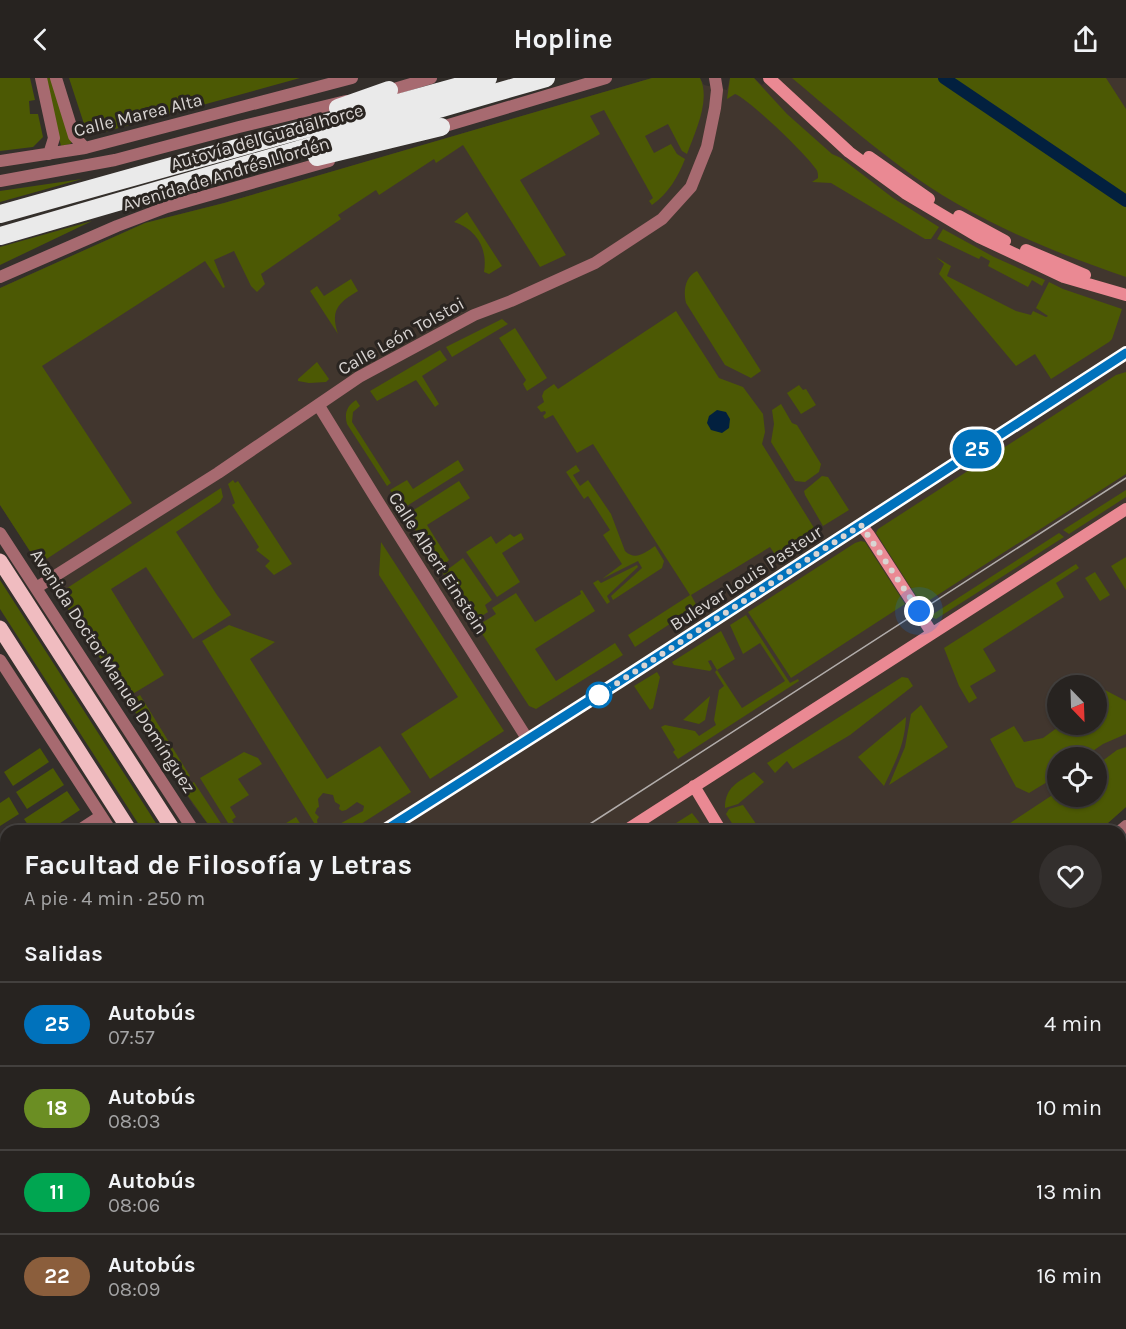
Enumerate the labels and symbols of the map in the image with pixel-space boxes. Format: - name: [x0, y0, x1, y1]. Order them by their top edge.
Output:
- street label: Calle Marea Alta: [71, 88, 205, 142]
- street label: Autovía del Guadalhorce: [168, 99, 366, 175]
- street label: Avenida de Andrés Llordén: [120, 132, 332, 216]
- street label: Calle León Tolstoi: [334, 292, 468, 380]
- line badge: 25: [950, 430, 1004, 469]
- street label: Calle Albert Einstein: [384, 488, 492, 638]
- street label: Bulevar Louis Pasteur: [666, 520, 827, 635]
- street label: Avenida Doctor Manuel Domínguez: [26, 545, 200, 797]
- your location: [904, 596, 934, 626]
- north arrow: [1047, 675, 1107, 735]
- unlabelled marker: [586, 682, 612, 708]

